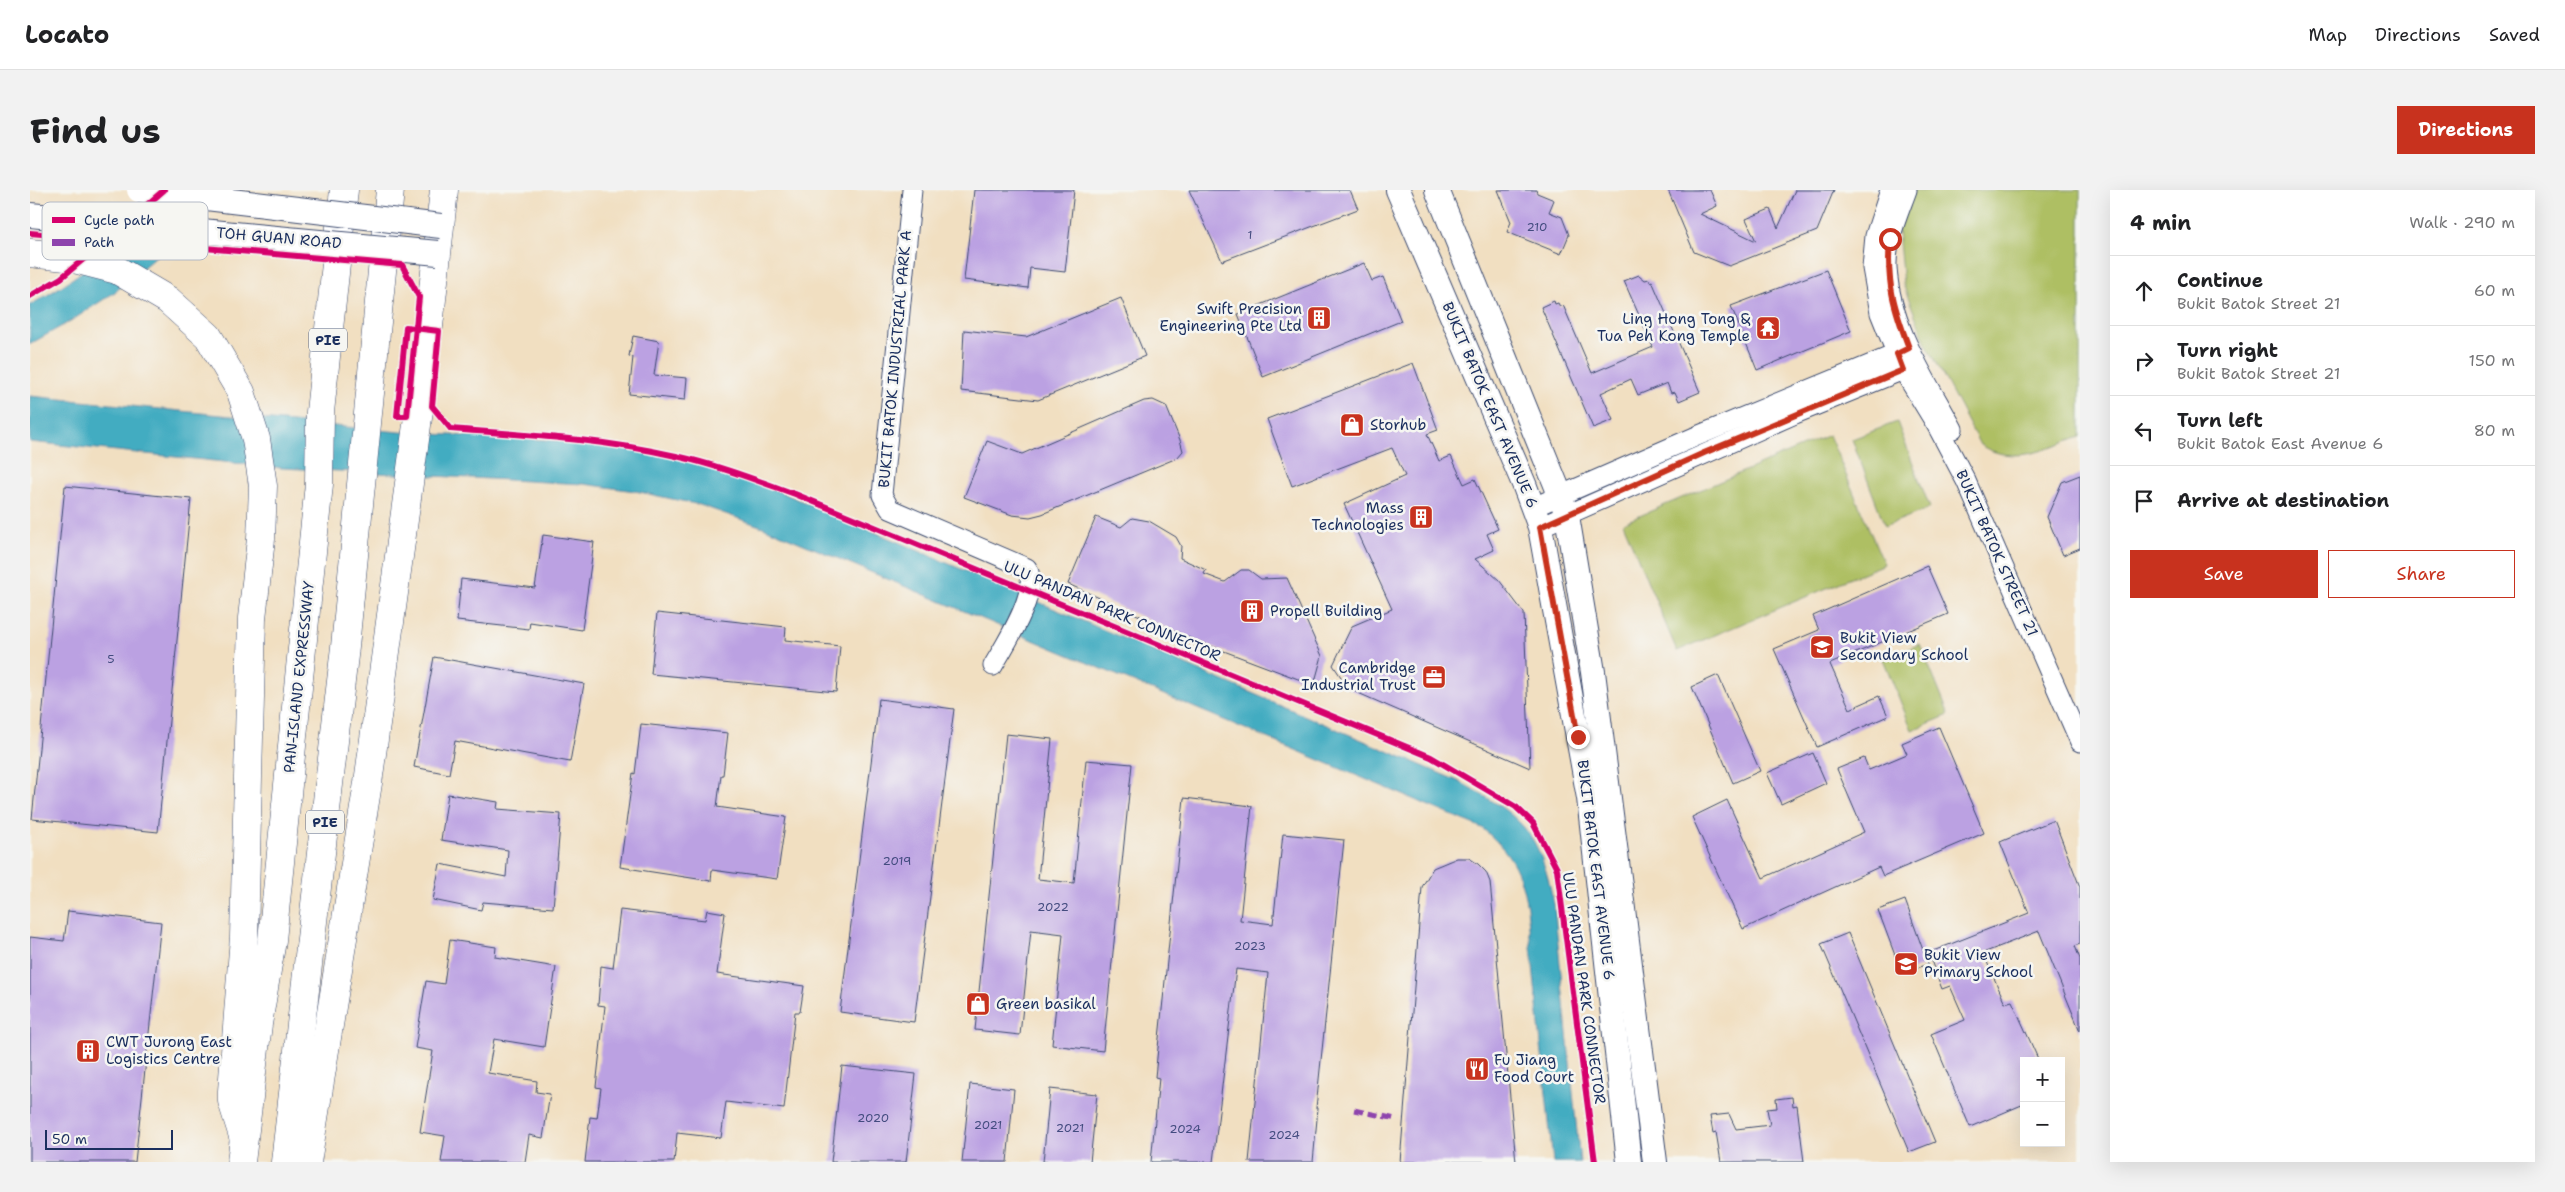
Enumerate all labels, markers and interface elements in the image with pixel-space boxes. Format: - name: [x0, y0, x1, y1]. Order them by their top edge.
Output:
- text: Locato: [25, 19, 109, 51]
- text: Map: [2309, 23, 2347, 47]
- text: Directions: [2375, 23, 2461, 47]
- text: Saved: [2489, 23, 2540, 47]
- button: Directions: [2397, 106, 2535, 154]
- text: Find us: [30, 107, 161, 154]
- legend: [42, 202, 208, 260]
- text: 4 min: [2130, 209, 2191, 237]
- text: Cycle path: [84, 211, 155, 229]
- text: Walk · 290 m: [2409, 212, 2515, 233]
- house number: 210: [1527, 219, 1547, 235]
- street label: TOH GUAN ROAD: [216, 223, 342, 253]
- house number: 1: [1247, 227, 1253, 243]
- route start: [1879, 228, 1902, 251]
- street label: BUKIT BATOK INDUSTRIAL PARK A: [874, 229, 916, 489]
- text: Path: [84, 233, 115, 251]
- text: Continue: [2177, 268, 2263, 293]
- icon: ahead: [2130, 277, 2158, 305]
- text: 60 m: [2474, 280, 2515, 301]
- text: Bukit Batok Street 21: [2177, 293, 2340, 314]
- place label: Swift Precision Engineering Pte Ltd: [1159, 299, 1302, 336]
- street label: BUKIT BATOK EAST AVENUE 6: [1437, 299, 1543, 511]
- building icon: Swift Precision Engineering Pte Ltd: [1306, 305, 1332, 331]
- place label: Ling Hong Tong & Tua Peh Kong Temple: [1597, 309, 1751, 346]
- temple icon: Ling Hong Tong & Tua Peh Kong Temple: [1755, 315, 1781, 341]
- road number: PIE: [309, 328, 347, 352]
- text: Turn right: [2177, 338, 2278, 363]
- icon: right: [2130, 347, 2158, 375]
- text: 150 m: [2468, 350, 2515, 371]
- text: Bukit Batok Street 21: [2177, 363, 2340, 384]
- text: Turn left: [2177, 408, 2263, 433]
- shop icon: Storhub: [1339, 412, 1365, 438]
- place label: Storhub: [1370, 415, 1426, 435]
- icon: left: [2130, 417, 2158, 445]
- text: 80 m: [2474, 420, 2515, 441]
- text: Bukit Batok East Avenue 6: [2177, 433, 2384, 454]
- street label: BUKIT BATOK STREET 21: [1951, 467, 2043, 639]
- icon: arrive: [2130, 487, 2158, 515]
- text: Arrive at destination: [2177, 488, 2389, 513]
- place label: Mass Technologies: [1311, 498, 1404, 535]
- building icon: Mass Technologies: [1408, 504, 1434, 530]
- button: Save: [2130, 550, 2318, 598]
- button: Share: [2328, 550, 2515, 598]
- street label: ULU PANDAN PARK CONNECTOR: [1000, 556, 1224, 666]
- street label: PAN-ISLAND EXPRESSWAY: [279, 580, 319, 774]
- building icon: Propell Building: [1239, 598, 1265, 624]
- place label: Propell Building: [1270, 601, 1382, 621]
- place label: Bukit View Secondary School: [1840, 628, 1969, 665]
- school or university icon: Bukit View Secondary School: [1809, 634, 1835, 660]
- house number: 5: [107, 651, 115, 667]
- place label: Cambridge Industrial Trust: [1301, 658, 1416, 695]
- office icon: Cambridge Industrial Trust: [1421, 664, 1447, 690]
- route end: [1567, 726, 1590, 749]
- street label: BUKIT BATOK EAST AVENUE 6: [1573, 759, 1619, 981]
- road number: PIE: [306, 810, 344, 834]
- house number: 2019: [883, 853, 912, 869]
- street label: ULU PANDAN PARK CONNECTOR: [1558, 871, 1610, 1105]
- house number: 2022: [1037, 899, 1069, 915]
- house number: 2023: [1234, 938, 1266, 954]
- place label: Bukit View Primary School: [1924, 945, 2033, 982]
- school or university icon: Bukit View Primary School: [1893, 951, 1919, 977]
- shop icon: Green basikal: [965, 991, 991, 1017]
- place label: Green basikal: [996, 994, 1096, 1014]
- place label: CWT Jurong East Logistics Centre: [106, 1032, 232, 1069]
- building icon: CWT Jurong East Logistics Centre: [75, 1038, 101, 1064]
- place label: Fu Jiang Food Court: [1494, 1050, 1574, 1087]
- restaurant icon: Fu Jiang Food Court: [1464, 1056, 1490, 1082]
- map controls: [2020, 1057, 2065, 1147]
- button: +: [2020, 1057, 2065, 1102]
- button: −: [2020, 1102, 2065, 1147]
- house number: 2020: [857, 1110, 889, 1126]
- house number: 2021: [974, 1117, 1002, 1133]
- house number: 2021: [1056, 1120, 1084, 1136]
- house number: 2024: [1169, 1121, 1201, 1137]
- scale bar: [45, 1127, 172, 1150]
- house number: 2024: [1268, 1127, 1300, 1143]
- text: 50 m: [52, 1130, 87, 1148]

